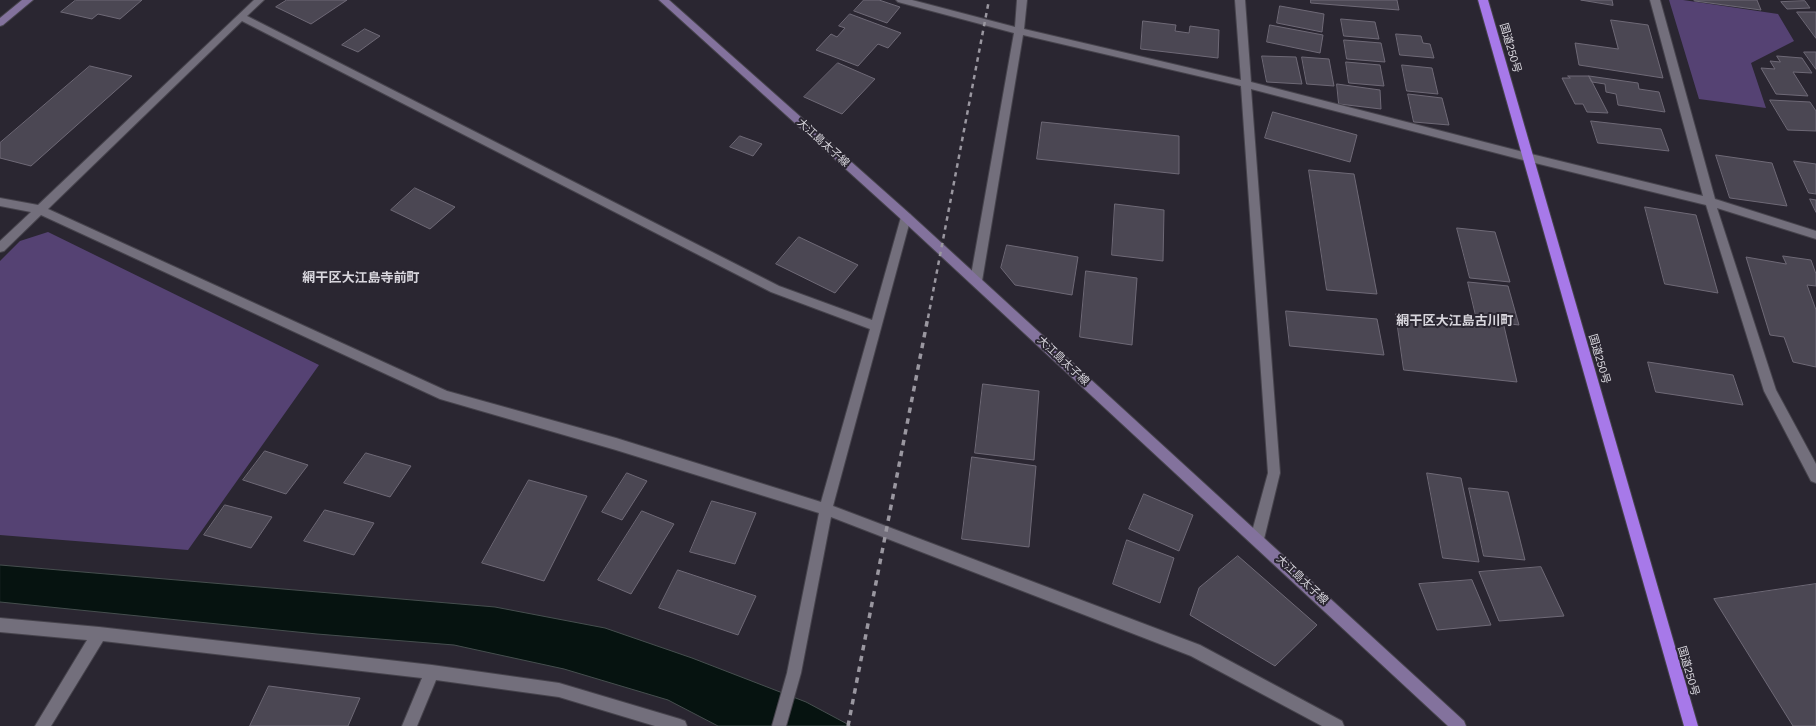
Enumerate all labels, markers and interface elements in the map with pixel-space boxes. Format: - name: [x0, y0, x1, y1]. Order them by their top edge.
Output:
- street label: 国道250号: [1497, 21, 1523, 75]
- street label: 大江島太子線: [794, 116, 852, 170]
- district label: 網干区大江島寺前町: [303, 270, 419, 286]
- district label: 網干区大江島古川町: [1397, 313, 1513, 329]
- street label: 国道250号: [1586, 332, 1612, 386]
- street label: 大江島太子線: [1034, 334, 1092, 388]
- street label: 大江島太子線: [1273, 553, 1331, 607]
- street label: 国道250号: [1675, 644, 1701, 698]

